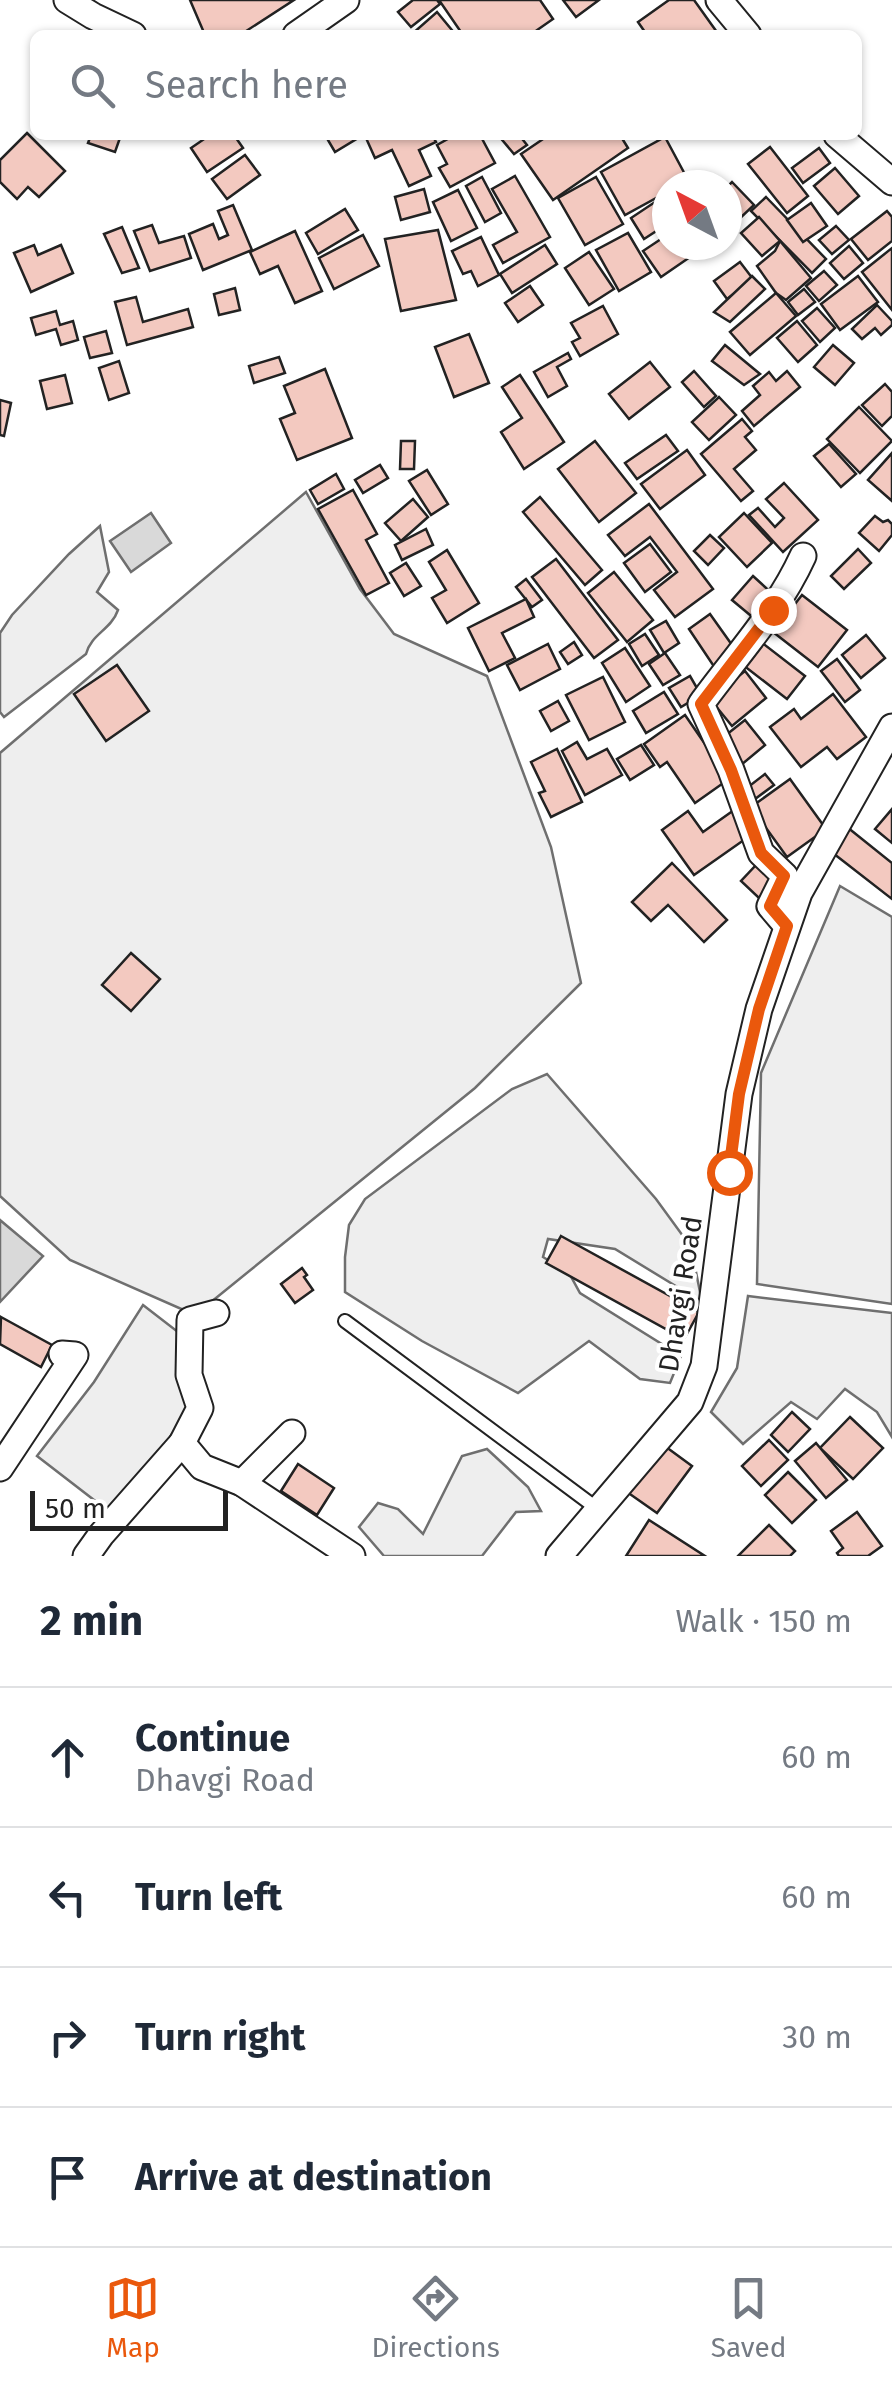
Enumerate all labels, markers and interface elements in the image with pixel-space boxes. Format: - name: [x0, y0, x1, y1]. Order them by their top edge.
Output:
- search box: [30, 30, 862, 140]
- icon: search: [65, 58, 120, 113]
- text: Search here: [145, 62, 348, 108]
- north arrow: [652, 170, 742, 260]
- route end: [751, 588, 797, 634]
- route start: [707, 1150, 753, 1196]
- street label: Dhavgi Road: [652, 1214, 709, 1374]
- scale bar: [30, 1486, 228, 1530]
- text: 50 m: [45, 1492, 106, 1525]
- text: 2 min: [40, 1596, 143, 1646]
- text: Walk · 150 m: [675, 1602, 852, 1640]
- text: Continue: [135, 1715, 290, 1761]
- icon: ahead: [40, 1730, 95, 1785]
- text: 60 m: [781, 1738, 852, 1776]
- text: Dhavgi Road: [135, 1761, 315, 1799]
- icon: left: [40, 1870, 95, 1925]
- text: Turn left: [135, 1874, 282, 1920]
- text: 60 m: [781, 1878, 852, 1916]
- icon: right: [40, 2010, 95, 2065]
- text: Turn right: [135, 2014, 305, 2060]
- text: 30 m: [782, 2018, 852, 2056]
- icon: arrive: [40, 2150, 95, 2205]
- text: Arrive at destination: [135, 2154, 492, 2200]
- tab: Map: [105, 2271, 160, 2364]
- tab: Directions: [371, 2271, 500, 2364]
- tab: Saved: [711, 2271, 787, 2364]

